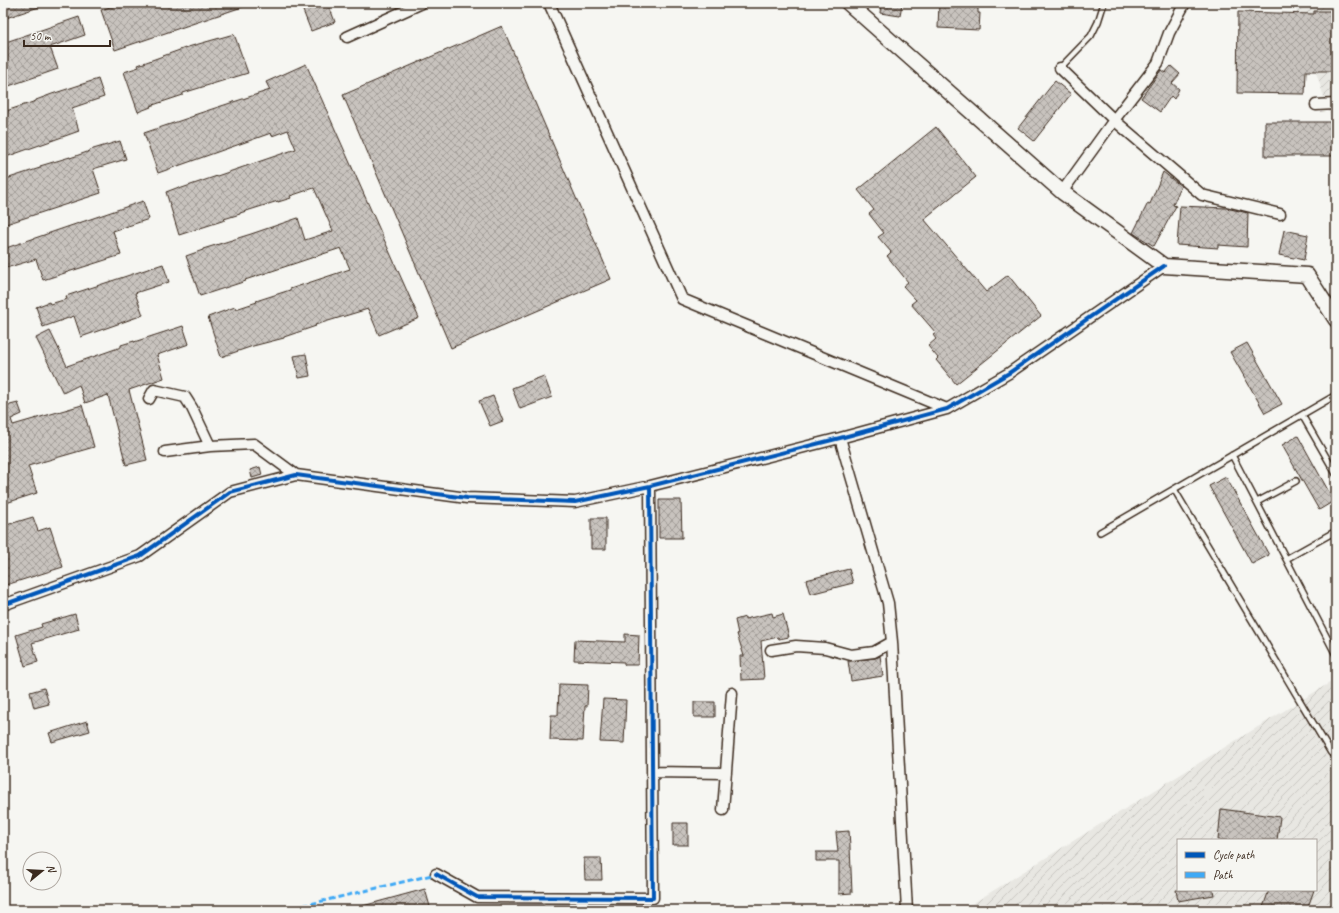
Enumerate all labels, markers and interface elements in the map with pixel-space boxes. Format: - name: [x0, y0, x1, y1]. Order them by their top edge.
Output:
- scale bar: [24, 22, 110, 48]
- text: 50 m: [30, 28, 52, 44]
- legend: [1177, 839, 1317, 891]
- text: Cycle path: [1213, 847, 1255, 863]
- north arrow: [22, 851, 62, 891]
- text: N: [44, 863, 60, 875]
- text: Path: [1213, 867, 1233, 883]

